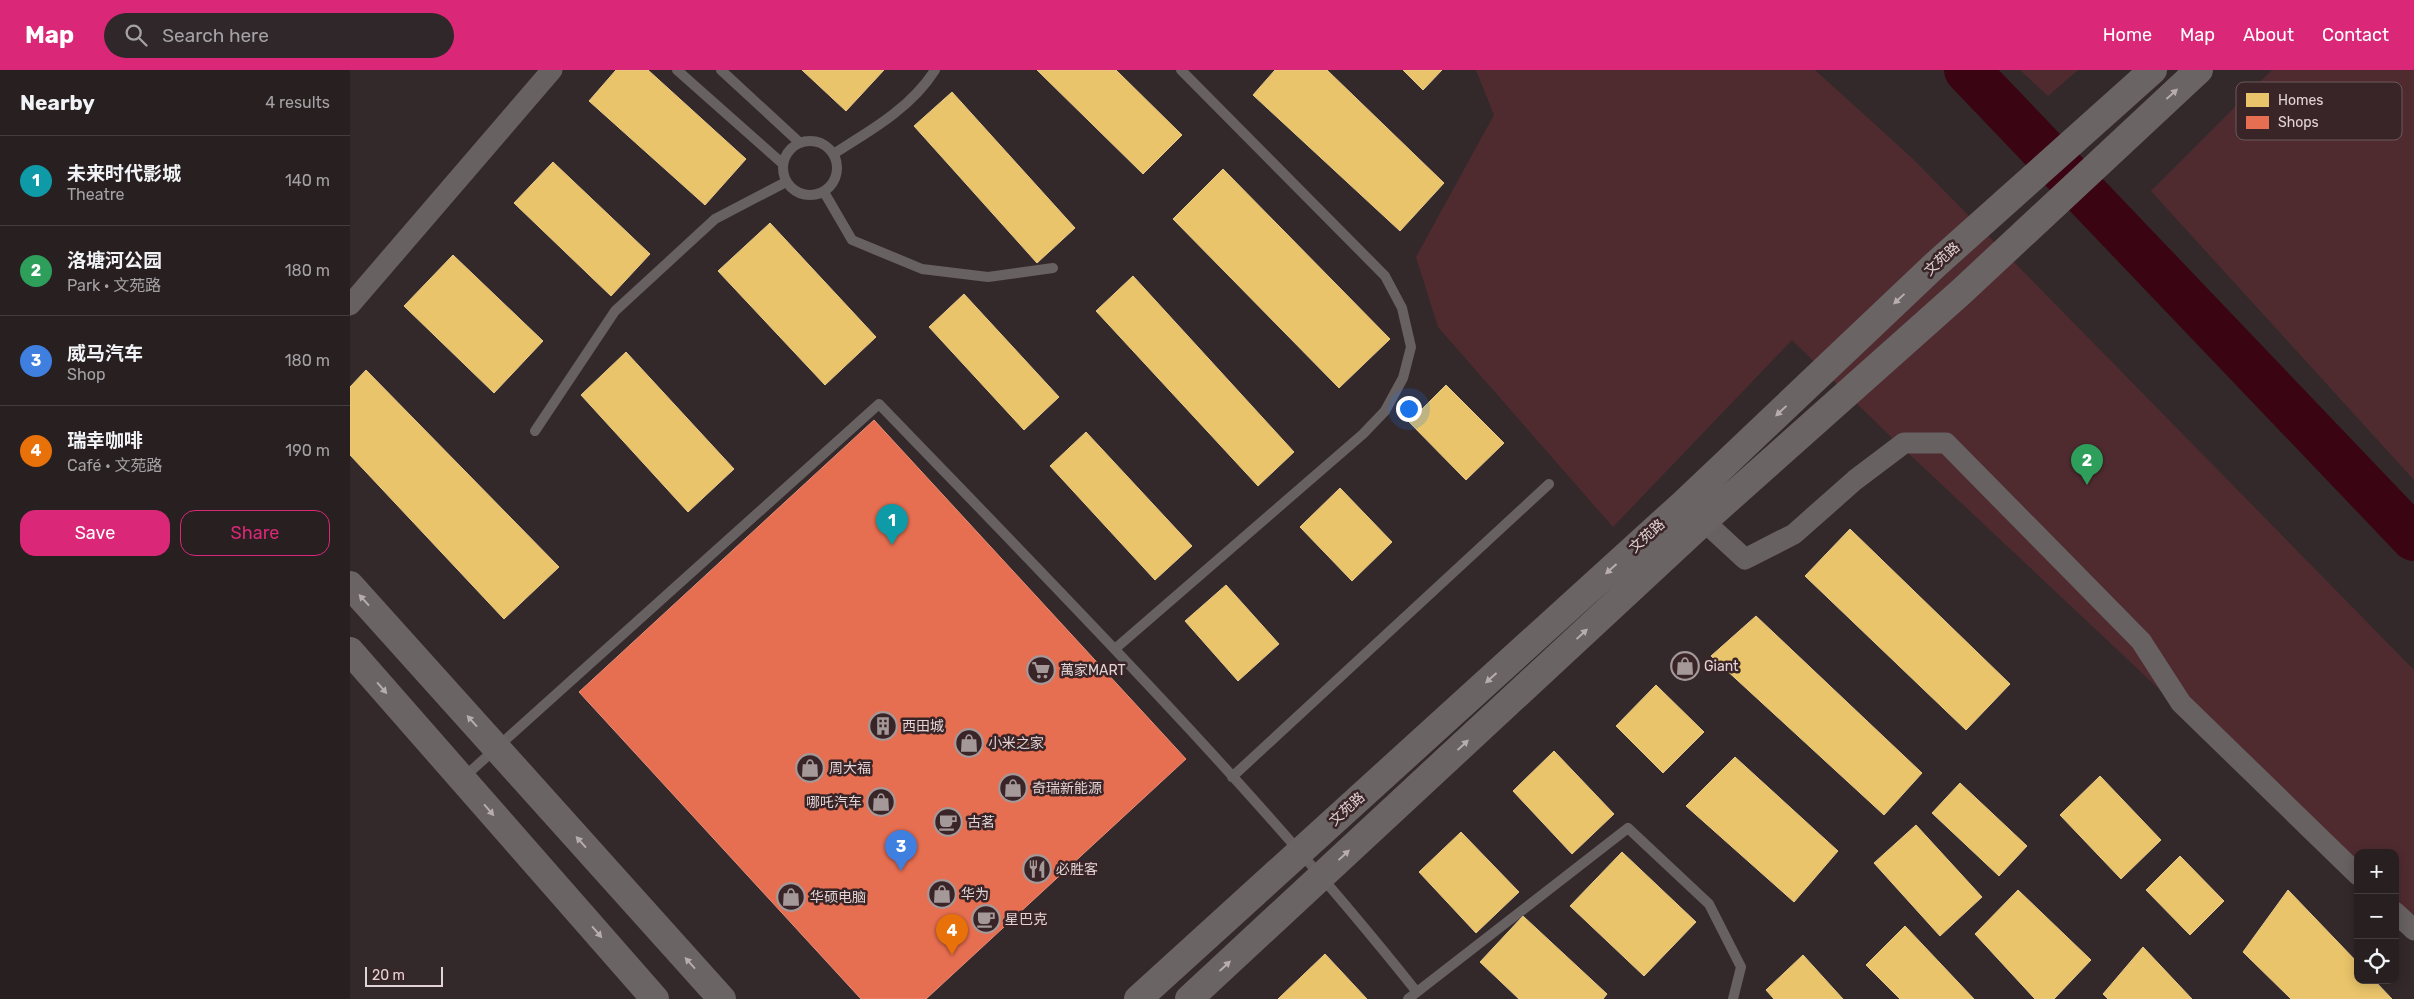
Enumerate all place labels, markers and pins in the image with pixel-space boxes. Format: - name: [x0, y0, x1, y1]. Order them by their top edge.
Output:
- pin: 2: [2071, 444, 2103, 485]
- pin: 1: [876, 504, 908, 545]
- shop icon: Giant: [1670, 651, 1700, 681]
- supermarket icon: 萬家MART: [1026, 655, 1056, 685]
- place label: Giant: [1704, 658, 1739, 675]
- place label: 萬家MART: [1060, 662, 1126, 679]
- building icon: 西田城: [868, 711, 898, 741]
- place label: 西田城: [902, 718, 944, 735]
- shop icon: 小米之家: [954, 728, 984, 758]
- place label: 小米之家: [988, 735, 1044, 752]
- shop icon: 周大福: [795, 753, 825, 783]
- place label: 周大福: [829, 760, 871, 777]
- shop icon: 奇瑞新能源: [998, 773, 1028, 803]
- place label: 奇瑞新能源: [1032, 780, 1102, 797]
- shop icon: 哪吒汽车: [866, 787, 896, 817]
- place label: 哪吒汽车: [806, 794, 862, 811]
- cafe icon: 古茗: [933, 807, 963, 837]
- place label: 古茗: [967, 814, 995, 831]
- pin: 3: [885, 830, 917, 871]
- restaurant icon: 必胜客: [1022, 854, 1052, 884]
- place label: 必胜客: [1056, 861, 1098, 878]
- shop icon: 华为: [927, 879, 957, 909]
- shop icon: 华硕电脑: [776, 882, 806, 912]
- place label: 华为: [961, 886, 989, 903]
- place label: 华硕电脑: [810, 889, 866, 906]
- cafe icon: 星巴克: [971, 904, 1001, 934]
- place label: 星巴克: [1005, 911, 1047, 928]
- pin: 4: [936, 914, 968, 955]

